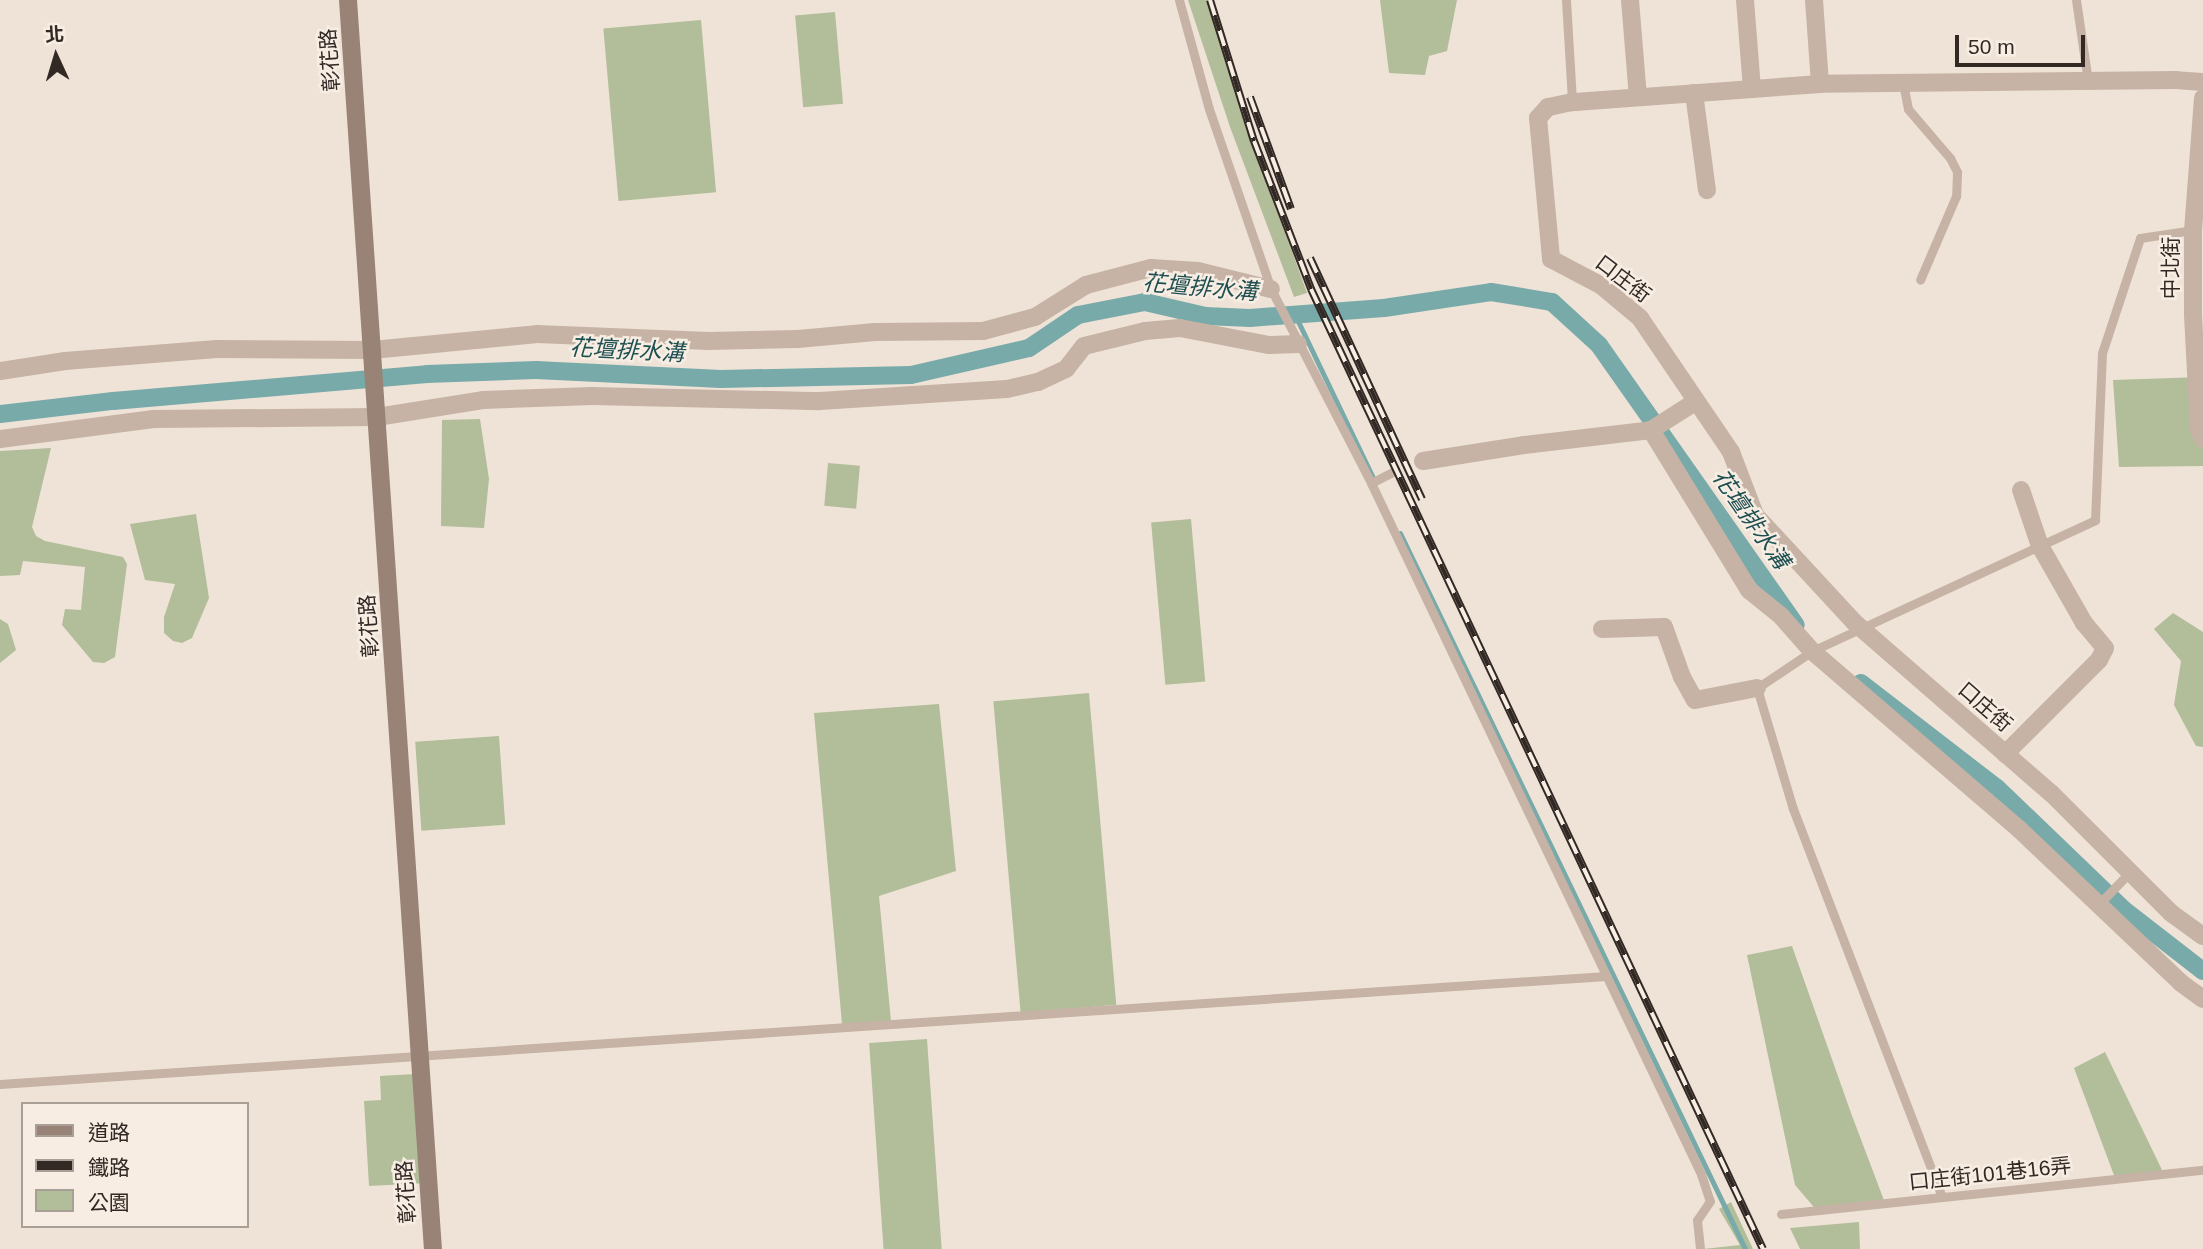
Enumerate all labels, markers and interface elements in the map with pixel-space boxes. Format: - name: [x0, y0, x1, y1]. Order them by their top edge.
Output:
- north arrow: [21, 21, 91, 91]
- scale bar: [1958, 21, 2088, 65]
- text: 北: [44, 23, 65, 46]
- street label: 彰花路: [315, 28, 345, 92]
- text: 50 m: [1968, 35, 2015, 58]
- street label: 中北街: [2158, 237, 2184, 299]
- street label: 口庄街: [1590, 250, 1656, 308]
- water label: 花壇排水溝: [1142, 268, 1258, 306]
- water label: 花壇排水溝: [569, 333, 685, 367]
- water label: 花壇排水溝: [1707, 464, 1795, 574]
- street label: 彰花路: [354, 594, 384, 658]
- street label: 口庄街: [1953, 677, 2017, 737]
- legend: [21, 1102, 248, 1228]
- text: 道路: [88, 1121, 130, 1144]
- street label: 口庄街101巷16弄: [1907, 1153, 2073, 1195]
- text: 鐵路: [88, 1156, 130, 1179]
- street label: 彰花路: [391, 1160, 421, 1224]
- text: 公園: [88, 1191, 130, 1214]

